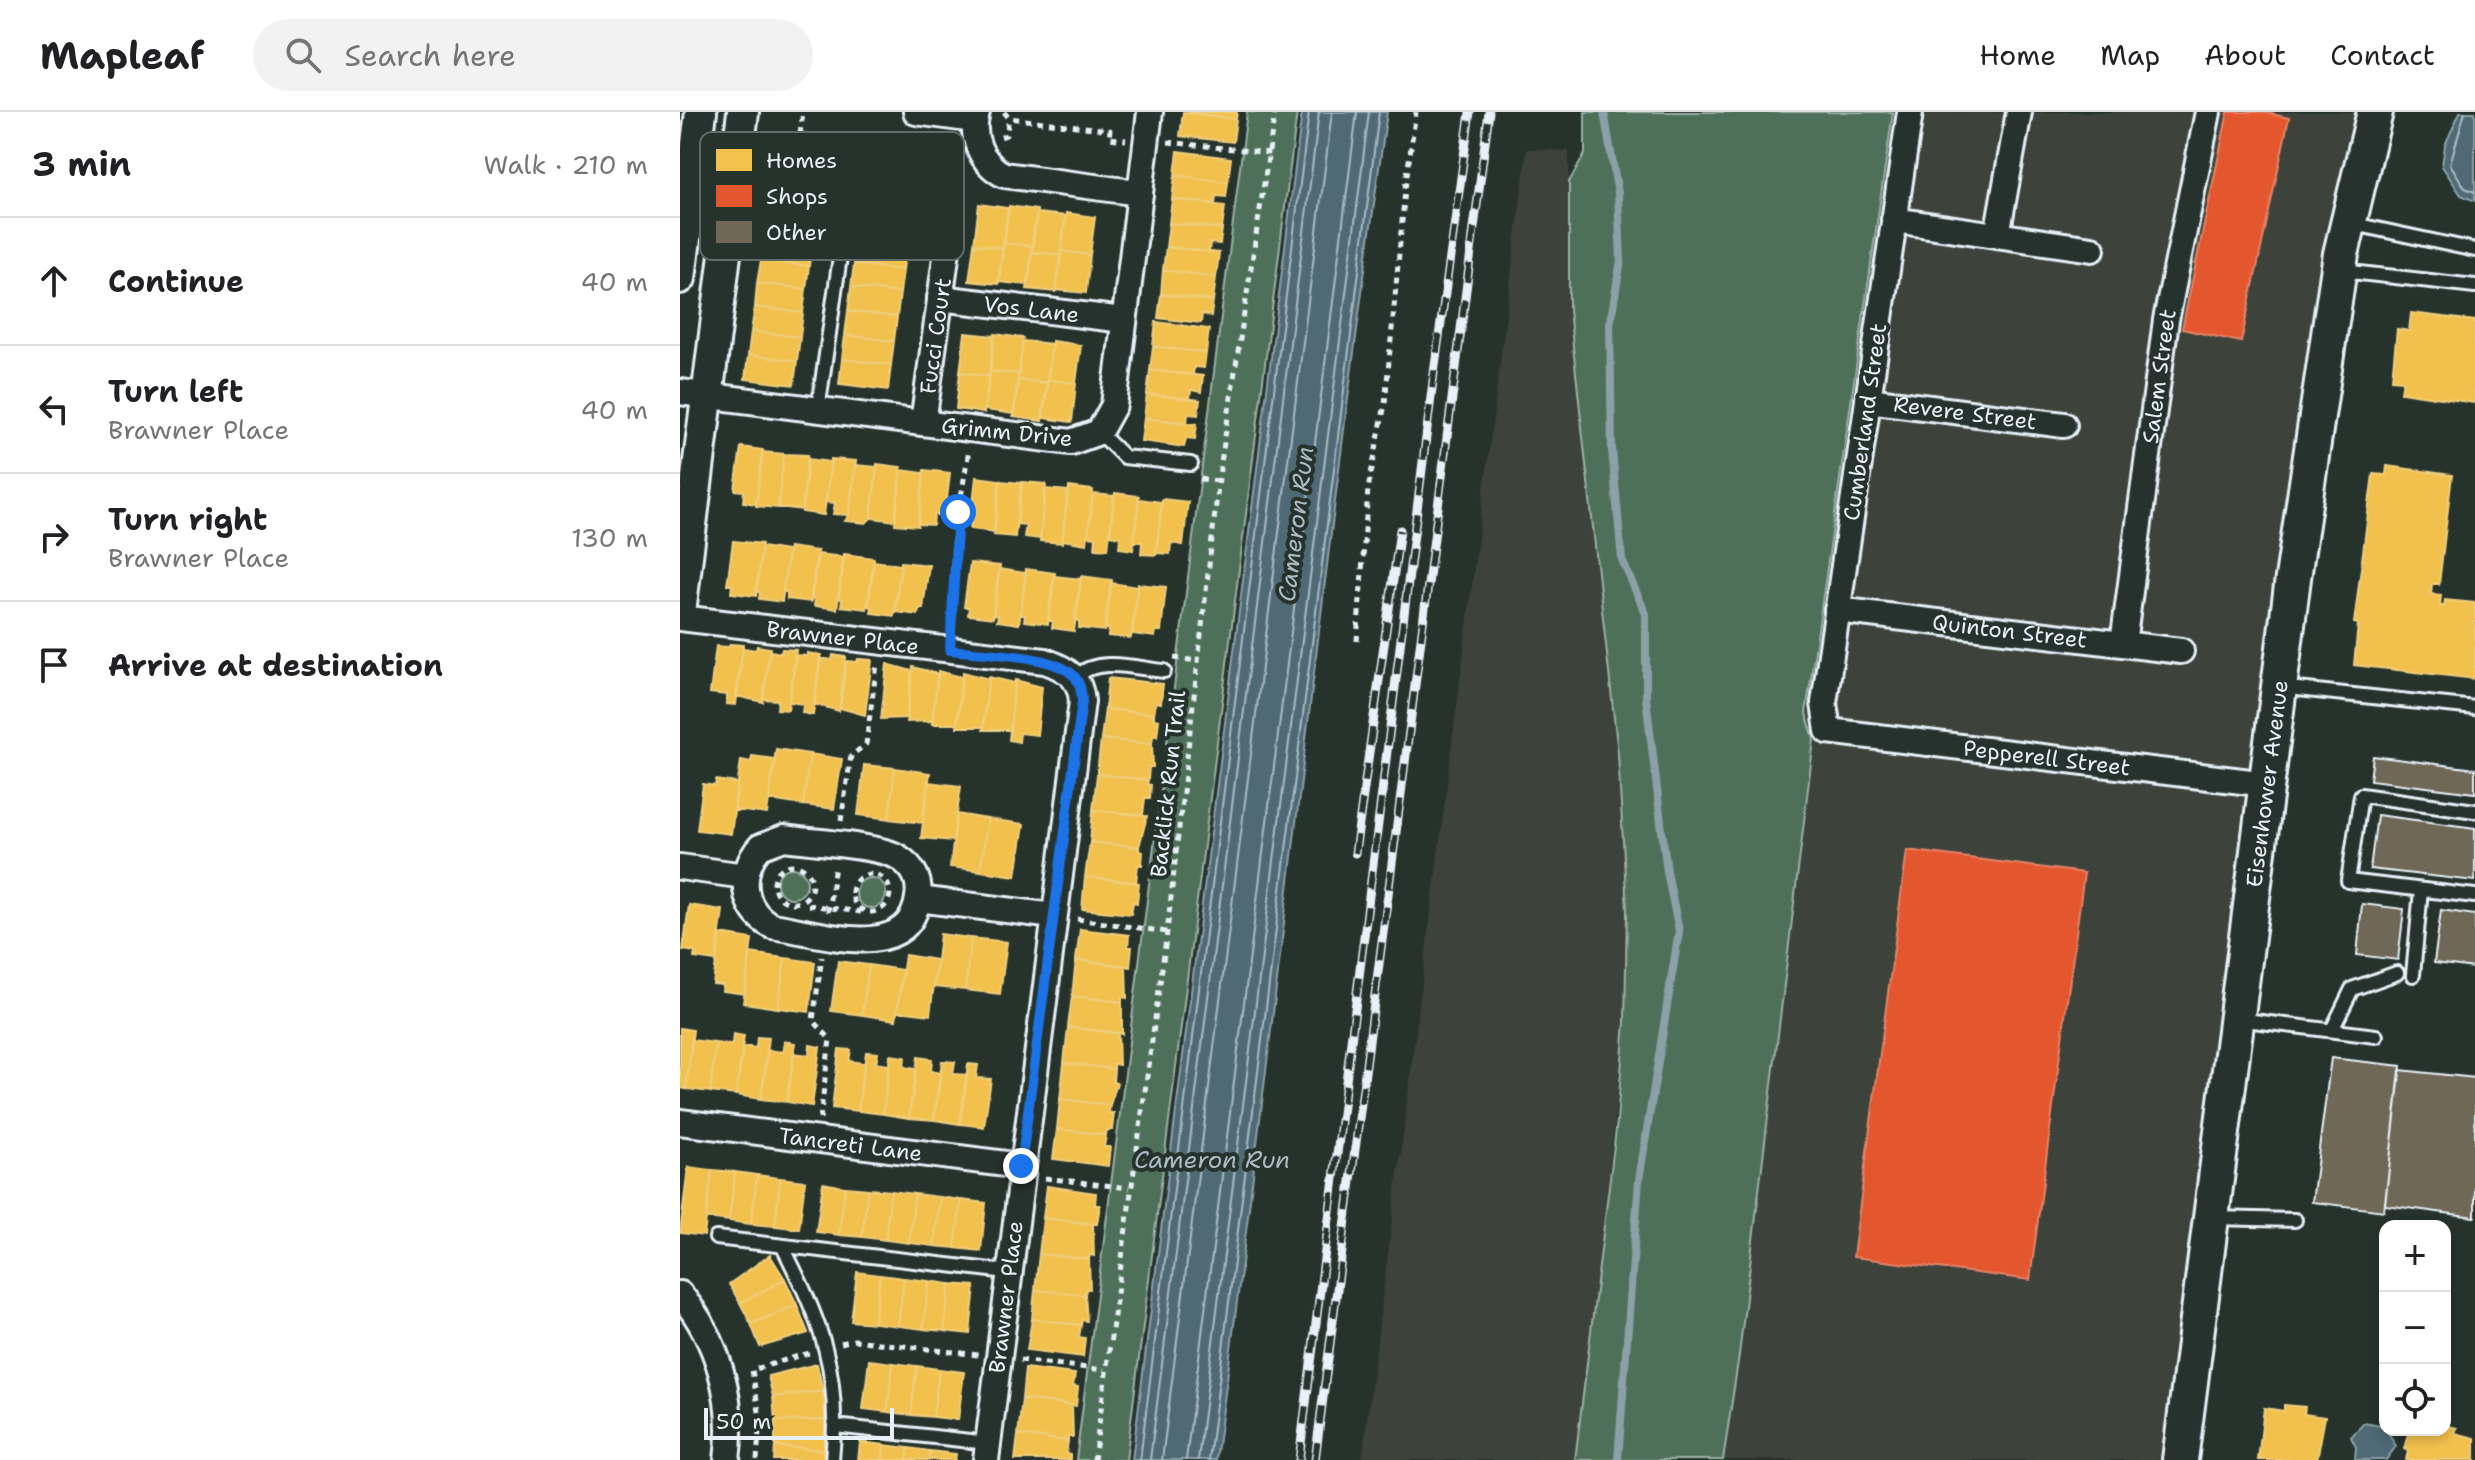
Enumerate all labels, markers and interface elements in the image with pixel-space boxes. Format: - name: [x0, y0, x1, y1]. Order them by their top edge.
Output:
- search box: [253, 19, 813, 91]
- text: Mapleaf: [40, 30, 205, 81]
- icon: search: [281, 33, 325, 77]
- text: Search here: [345, 35, 516, 76]
- text: Home: [1979, 36, 2056, 74]
- text: Map: [2100, 36, 2160, 74]
- text: About: [2204, 36, 2286, 74]
- text: Contact: [2330, 36, 2435, 74]
- legend: [700, 132, 964, 260]
- text: 3 min: [32, 141, 131, 187]
- text: Homes: [766, 146, 837, 175]
- text: Walk · 210 m: [484, 147, 648, 182]
- text: Shops: [766, 182, 828, 211]
- text: Other: [766, 218, 827, 247]
- icon: ahead: [32, 259, 76, 303]
- text: Continue: [108, 261, 244, 302]
- text: 40 m: [581, 264, 648, 299]
- street label: Fucci Court: [913, 276, 958, 396]
- street label: Vos Lane: [982, 289, 1081, 329]
- street label: Salem Street: [2135, 306, 2182, 445]
- street label: Cumberland Street: [1837, 321, 1893, 523]
- text: Turn left: [108, 371, 243, 412]
- icon: left: [32, 387, 76, 431]
- street label: Revere Street: [1892, 389, 2038, 436]
- text: 40 m: [581, 392, 648, 427]
- street label: Grimm Drive: [940, 411, 1074, 453]
- text: Brawner Place: [108, 412, 289, 447]
- water label: Cameron Run: [1271, 445, 1321, 603]
- route start: [940, 494, 976, 530]
- text: Turn right: [108, 499, 267, 540]
- icon: right: [32, 515, 76, 559]
- text: 130 m: [571, 520, 648, 555]
- text: Brawner Place: [108, 540, 289, 575]
- street label: Quinton Street: [1931, 607, 2089, 654]
- street label: Brawner Place: [765, 614, 921, 661]
- icon: arrive: [32, 643, 76, 687]
- text: Arrive at destination: [108, 645, 443, 686]
- street label: Eisenhower Avenue: [2239, 678, 2294, 889]
- street label: Backlick Run Trail: [1144, 689, 1192, 879]
- street label: Pepperell Street: [1962, 733, 2132, 782]
- street label: Tancreti Lane: [777, 1120, 924, 1168]
- water label: Cameron Run: [1134, 1144, 1290, 1176]
- route end: [1003, 1148, 1039, 1184]
- street label: Brawner Place: [982, 1219, 1030, 1375]
- map controls: [2379, 1220, 2451, 1436]
- button: +: [2379, 1220, 2451, 1292]
- button: −: [2379, 1292, 2451, 1364]
- button: locate: [2379, 1364, 2451, 1436]
- scale bar: [704, 1404, 894, 1440]
- text: 50 m: [716, 1407, 771, 1436]

